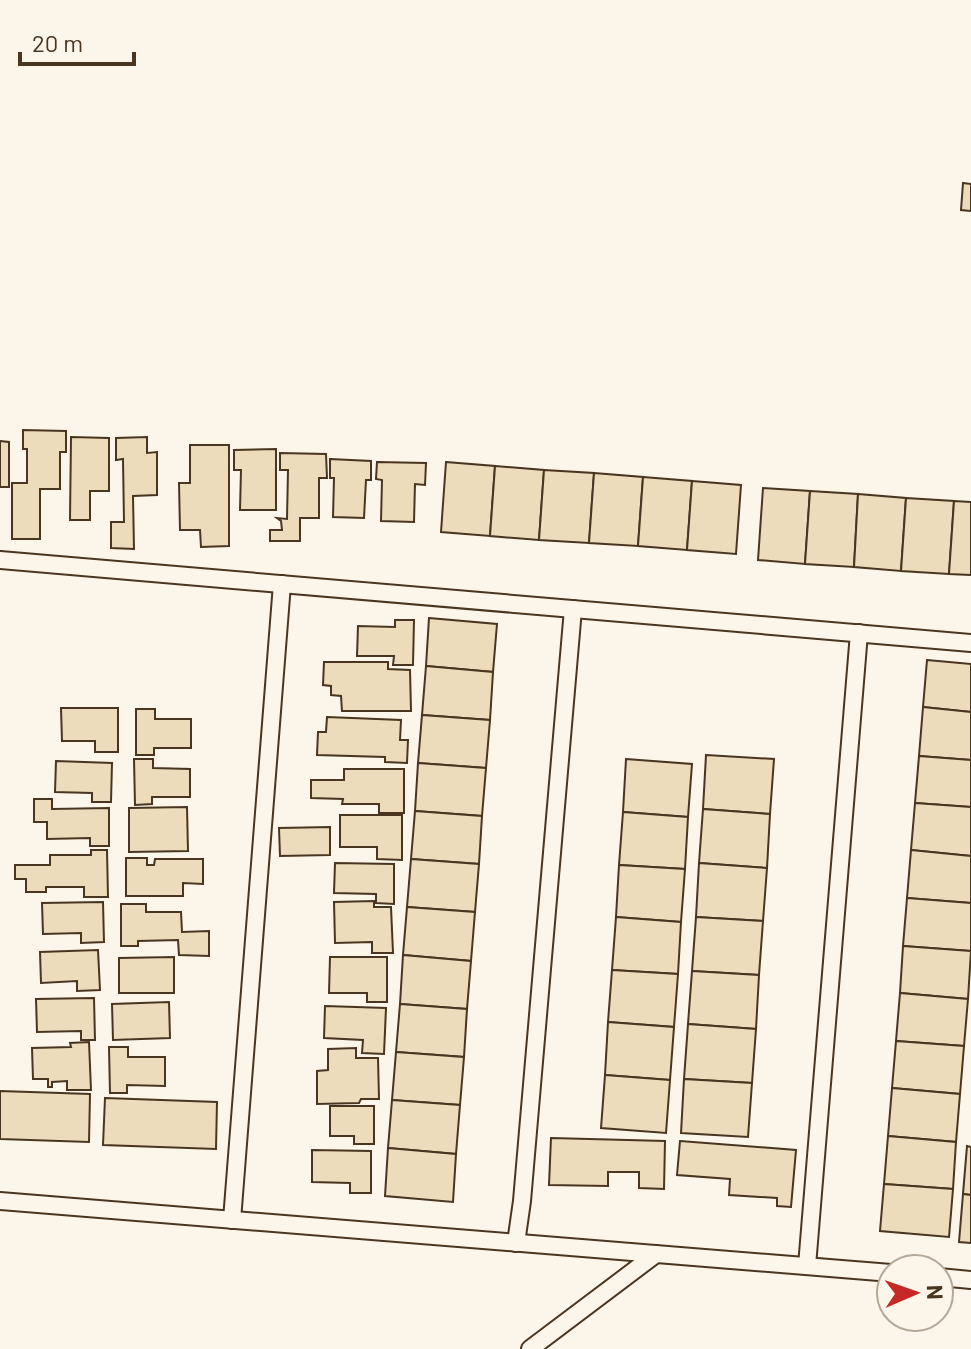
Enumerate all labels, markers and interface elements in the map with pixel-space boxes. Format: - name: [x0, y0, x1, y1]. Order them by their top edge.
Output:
- scale bar: [20, 16, 134, 66]
- text: 20 m: [32, 28, 83, 57]
- north arrow: [875, 1253, 955, 1333]
- text: N: [923, 1284, 949, 1300]

